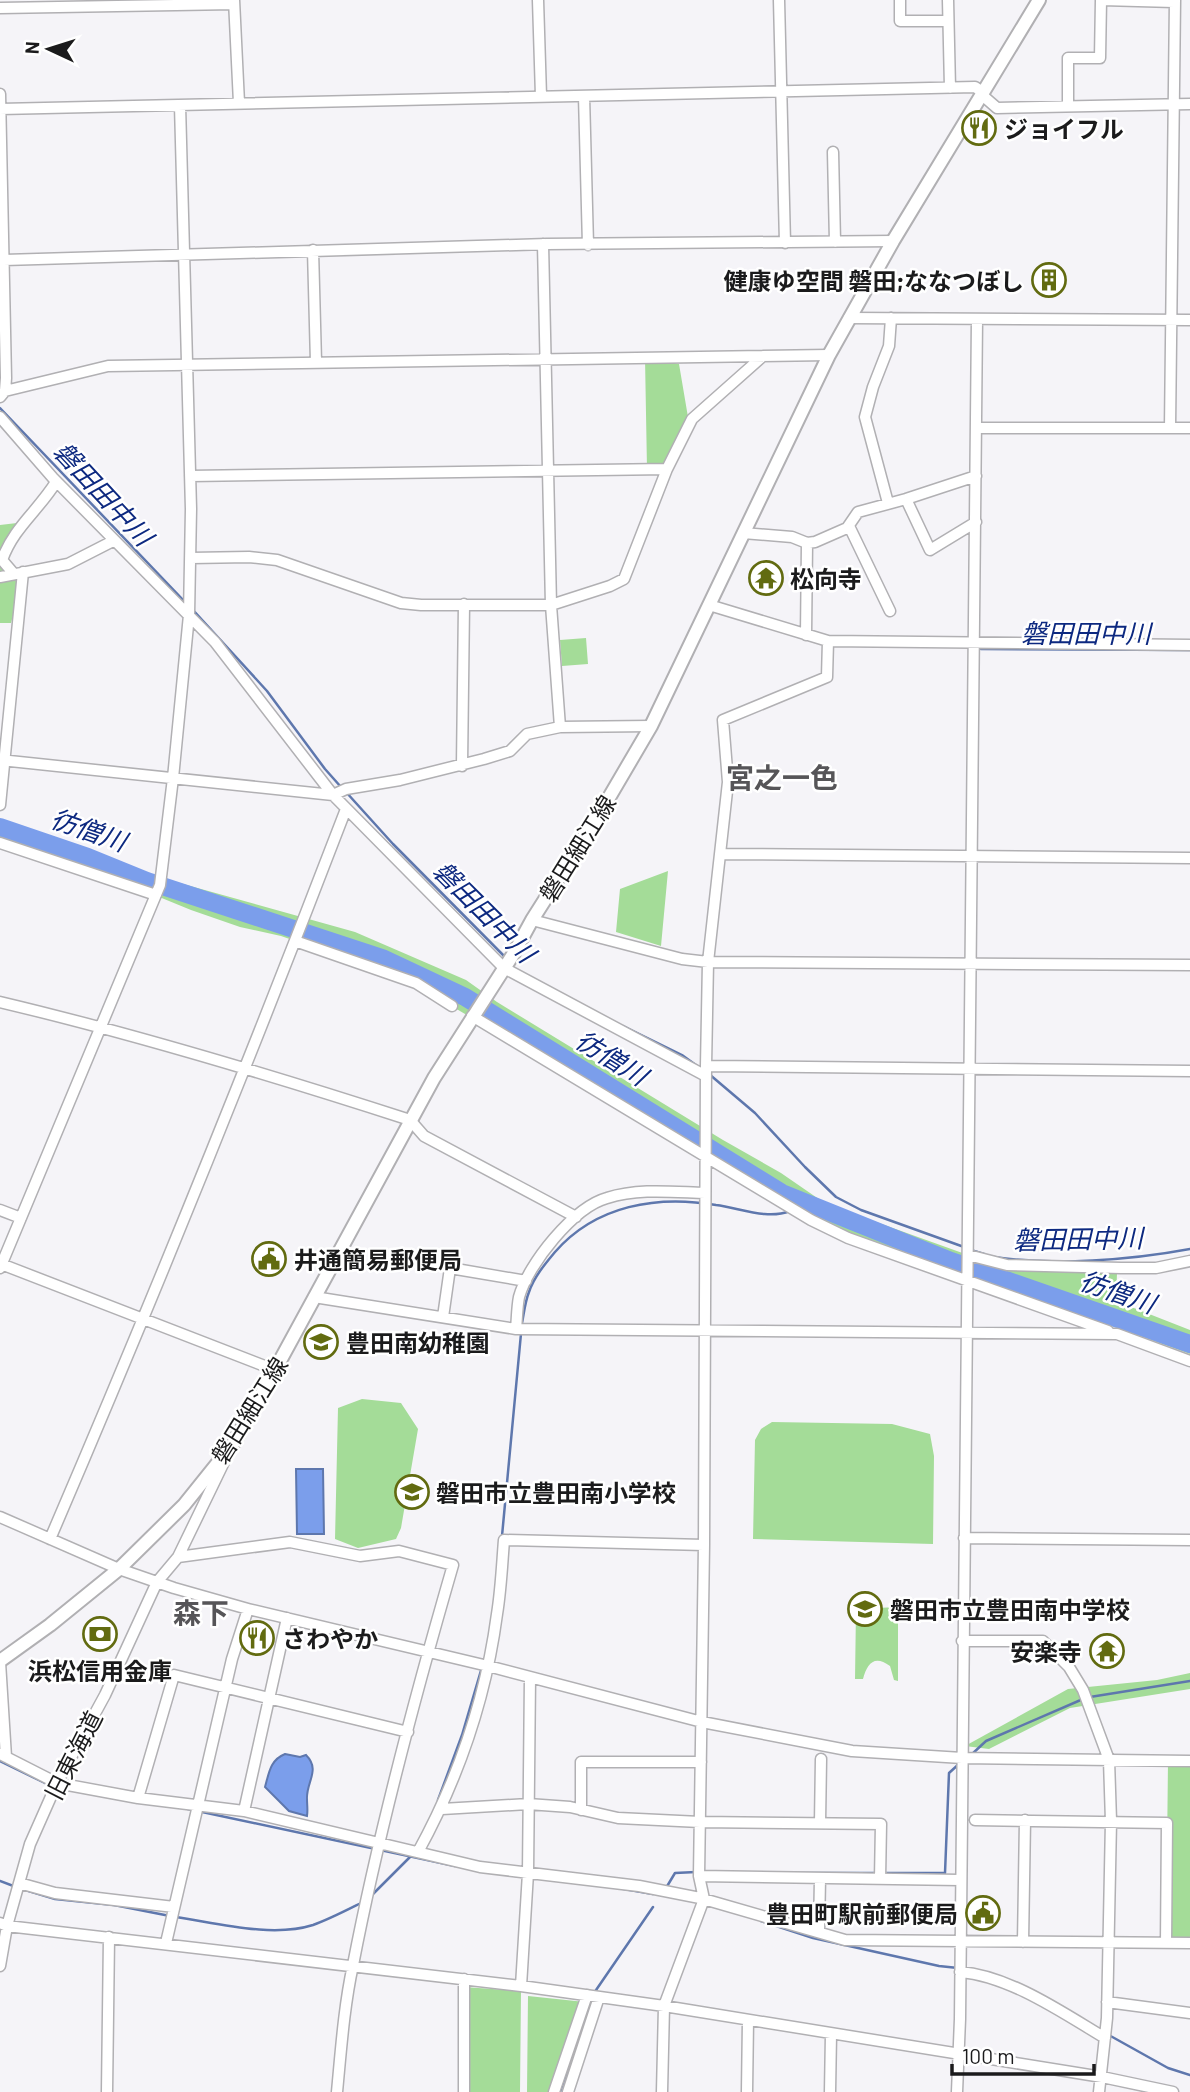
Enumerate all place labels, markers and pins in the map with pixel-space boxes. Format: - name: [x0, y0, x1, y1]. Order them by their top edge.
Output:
- restaurant icon: ジョイフル: [960, 109, 998, 147]
- place label: ジョイフル: [1004, 114, 1124, 143]
- building icon: 健康ゆ空間 磐田;ななつぼし: [1030, 261, 1068, 299]
- place label: 健康ゆ空間 磐田;ななつぼし: [724, 266, 1024, 295]
- temple icon: 松向寺: [747, 559, 785, 597]
- place label: 松向寺: [790, 564, 862, 593]
- public building icon: 井通簡易郵便局: [250, 1240, 288, 1278]
- place label: 井通簡易郵便局: [294, 1245, 462, 1274]
- school or university icon: 豊田南幼稚園: [302, 1323, 340, 1361]
- place label: 豊田南幼稚園: [346, 1328, 490, 1357]
- school or university icon: 磐田市立豊田南小学校: [393, 1473, 431, 1511]
- place label: 磐田市立豊田南小学校: [436, 1478, 676, 1507]
- school or university icon: 磐田市立豊田南中学校: [846, 1590, 884, 1628]
- place label: 磐田市立豊田南中学校: [890, 1595, 1130, 1624]
- bank icon: 浜松信用金庫: [81, 1615, 119, 1653]
- restaurant icon: さわやか: [238, 1619, 276, 1657]
- place label: さわやか: [282, 1624, 378, 1653]
- temple icon: 安楽寺: [1088, 1632, 1126, 1670]
- place label: 安楽寺: [1010, 1637, 1082, 1666]
- place label: 浜松信用金庫: [28, 1656, 172, 1685]
- public building icon: 豊田町駅前郵便局: [964, 1894, 1002, 1932]
- place label: 豊田町駅前郵便局: [766, 1899, 958, 1928]

